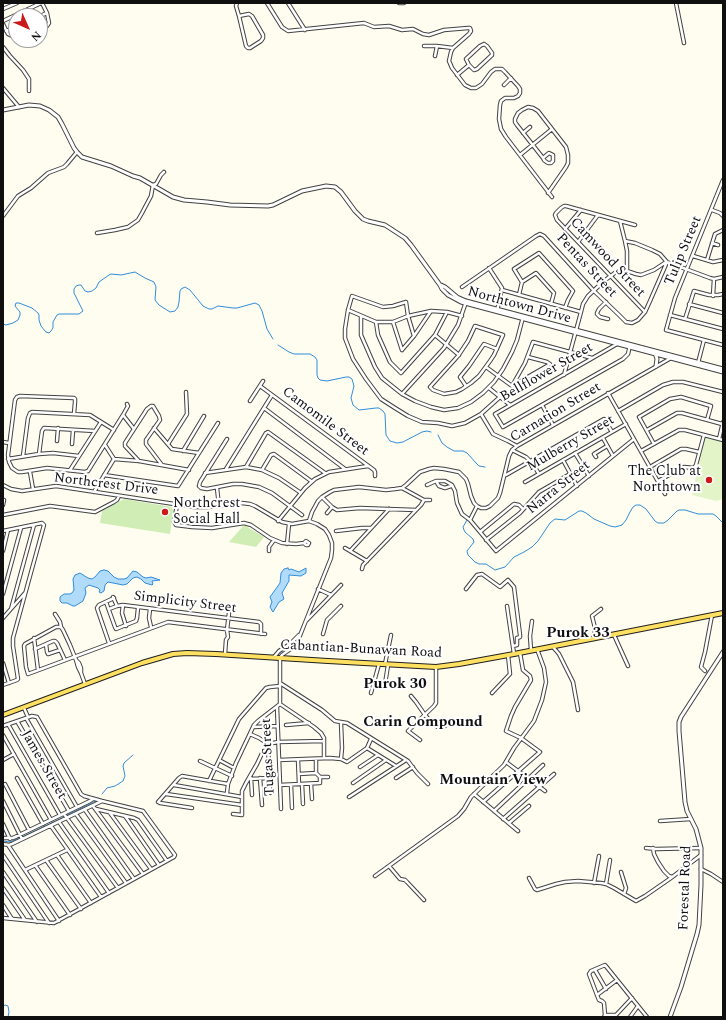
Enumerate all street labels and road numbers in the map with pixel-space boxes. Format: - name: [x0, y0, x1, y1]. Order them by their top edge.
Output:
- street label: Tulip Street: [662, 214, 706, 288]
- street label: Camwood Street: [566, 215, 648, 301]
- street label: Pentas Street: [552, 230, 620, 302]
- street label: Northtown Drive: [465, 284, 573, 328]
- street label: Bellflower Street: [498, 340, 596, 406]
- street label: Carnation Street: [508, 379, 604, 447]
- street label: Camomile Street: [278, 384, 372, 460]
- street label: Mulberry Street: [524, 412, 618, 476]
- street label: Narra Street: [524, 457, 594, 519]
- street label: Northcrest Drive: [53, 470, 159, 500]
- street label: Simplicity Street: [133, 588, 237, 618]
- street label: Cabantian-Bunawan Road: [280, 637, 442, 663]
- street label: Tugas Street: [259, 718, 279, 796]
- street label: James Street: [16, 727, 70, 803]
- street label: Forestal Road: [676, 845, 696, 931]

